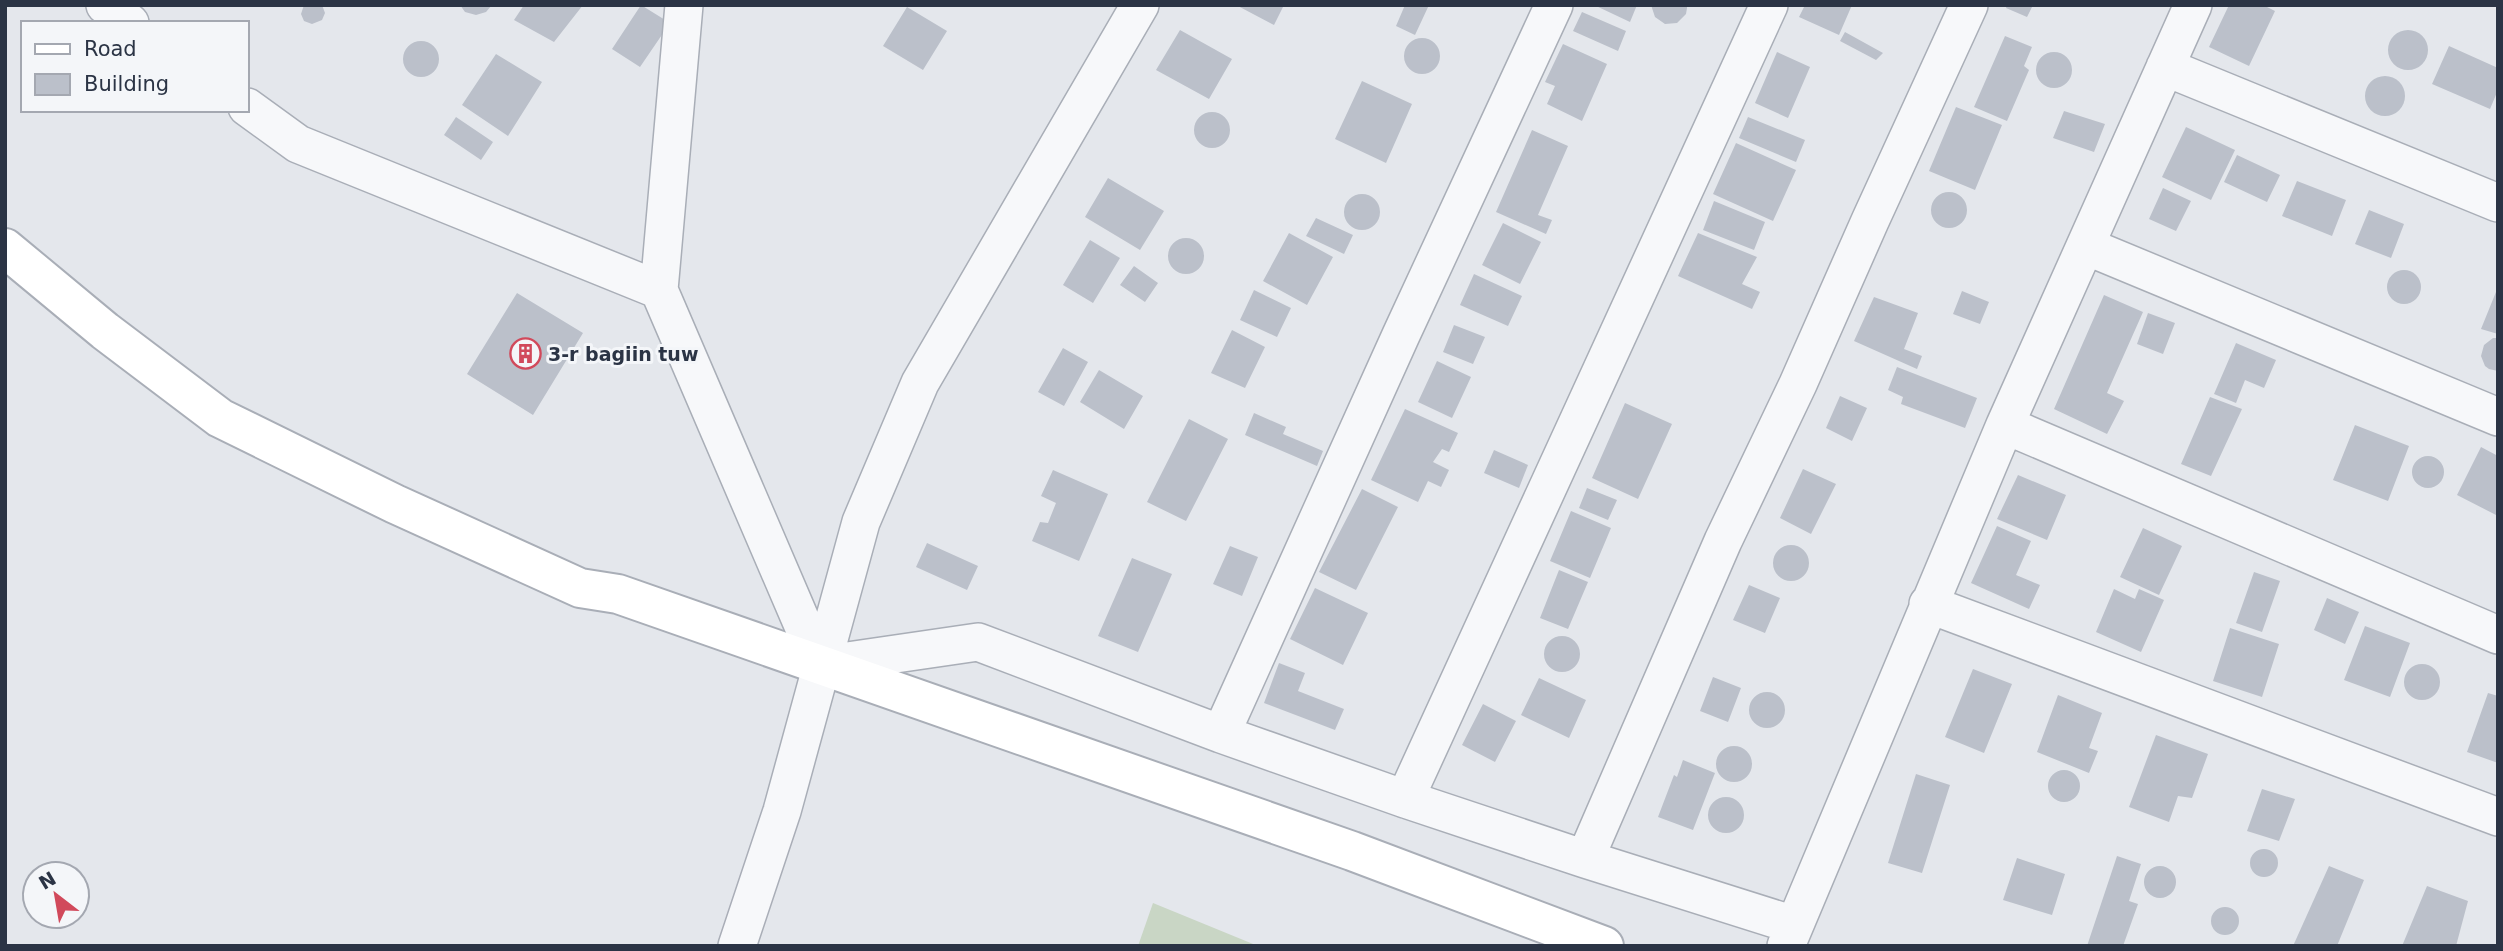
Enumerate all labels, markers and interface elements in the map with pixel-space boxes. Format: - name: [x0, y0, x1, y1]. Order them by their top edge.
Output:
- legend: [21, 21, 248, 112]
- text: Road: [84, 37, 137, 61]
- text: Building: [84, 72, 169, 96]
- building icon: 3-r bagiin tuw: [508, 337, 542, 371]
- place label: 3-r bagiin tuw: [548, 343, 698, 365]
- north arrow: [21, 860, 91, 930]
- text: N: [35, 867, 60, 894]

